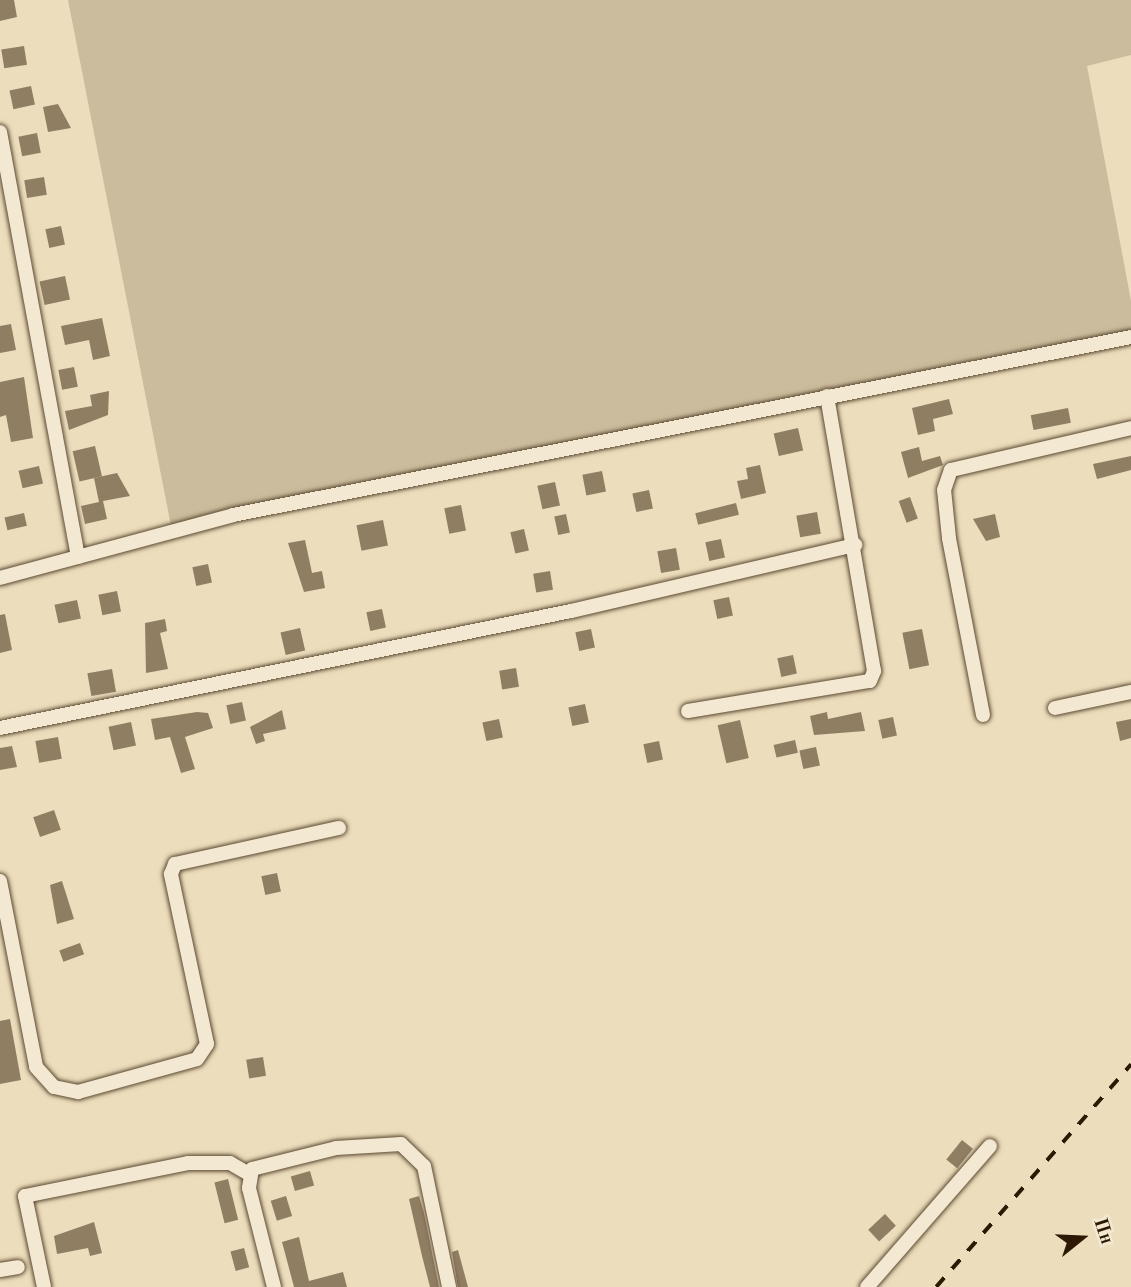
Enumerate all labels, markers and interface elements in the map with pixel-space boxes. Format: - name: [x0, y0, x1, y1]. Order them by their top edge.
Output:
- north arrow: [1047, 1203, 1117, 1273]
- text: Пн: [1089, 1216, 1116, 1247]

